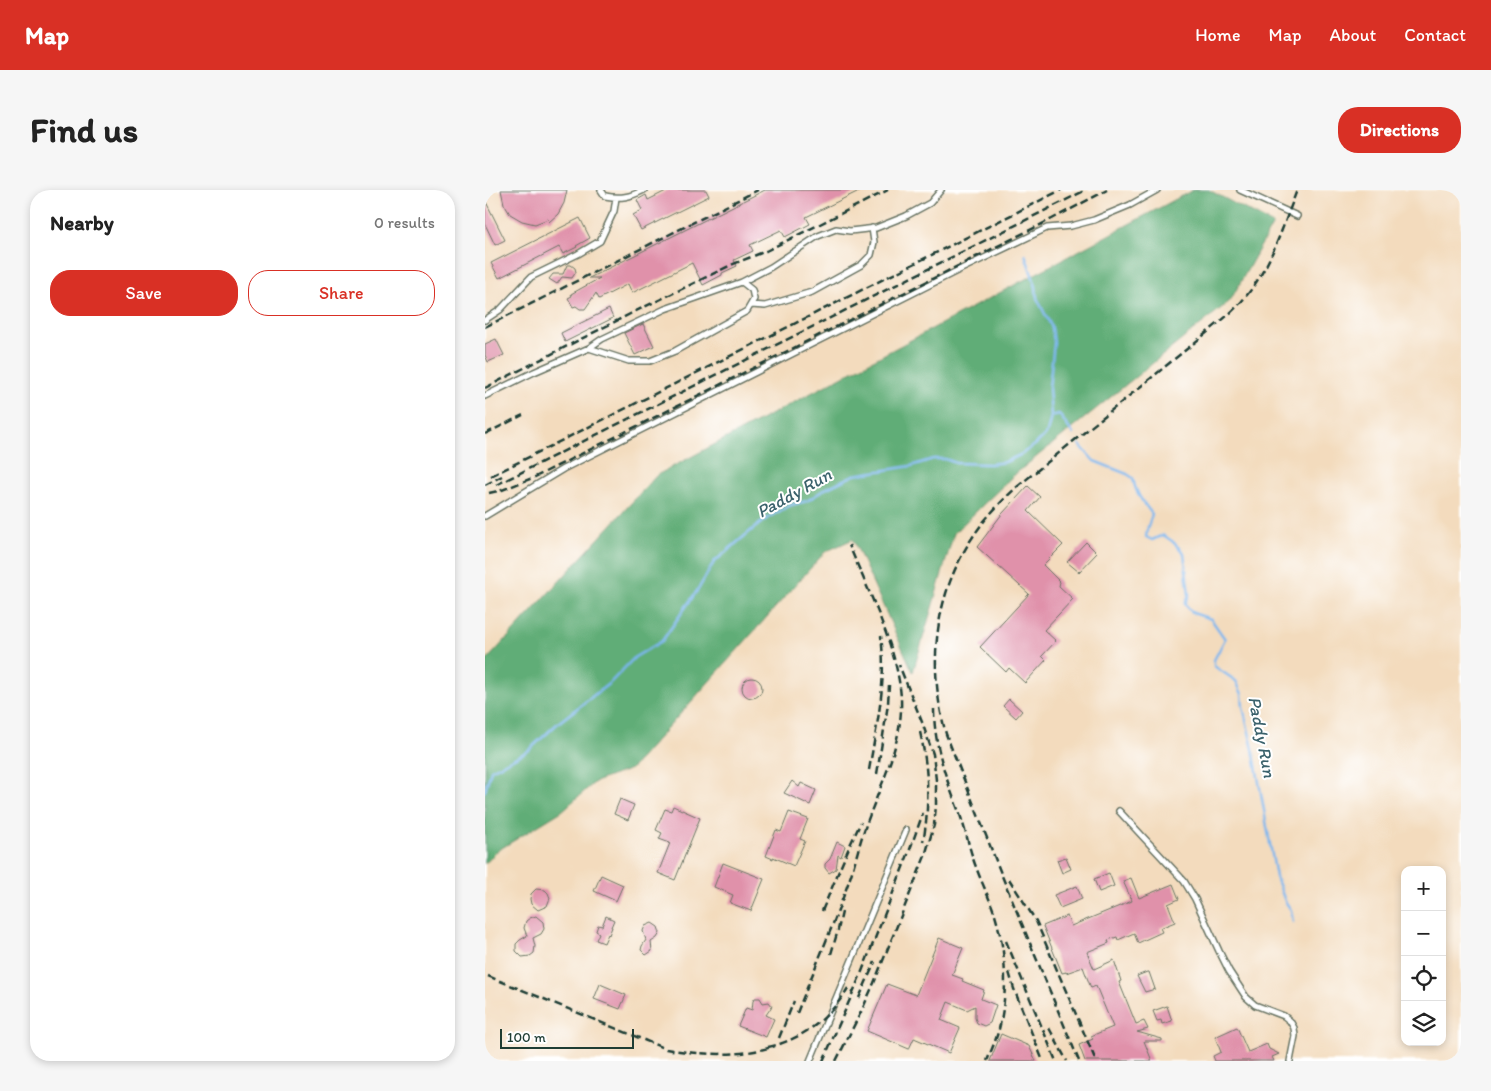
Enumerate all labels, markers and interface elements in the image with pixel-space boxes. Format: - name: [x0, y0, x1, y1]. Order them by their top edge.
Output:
- text: Map: [25, 21, 69, 50]
- text: Home: [1195, 24, 1241, 46]
- text: Map: [1269, 24, 1302, 46]
- text: About: [1330, 24, 1376, 46]
- text: Contact: [1404, 24, 1466, 46]
- button: Directions: [1338, 107, 1461, 153]
- text: Find us: [30, 109, 138, 151]
- text: Nearby: [50, 210, 114, 235]
- text: 0 results: [374, 213, 435, 232]
- button: Save: [50, 270, 238, 316]
- button: Share: [248, 270, 435, 316]
- water label: Paddy Run: [753, 463, 836, 523]
- water label: Paddy Run: [1243, 694, 1281, 780]
- map controls: [1401, 866, 1446, 1046]
- button: +: [1401, 866, 1446, 911]
- button: −: [1401, 911, 1446, 956]
- button: locate: [1401, 956, 1446, 1001]
- button: layers: [1401, 1001, 1446, 1046]
- scale bar: [500, 1026, 634, 1049]
- text: 100 m: [507, 1029, 546, 1046]

